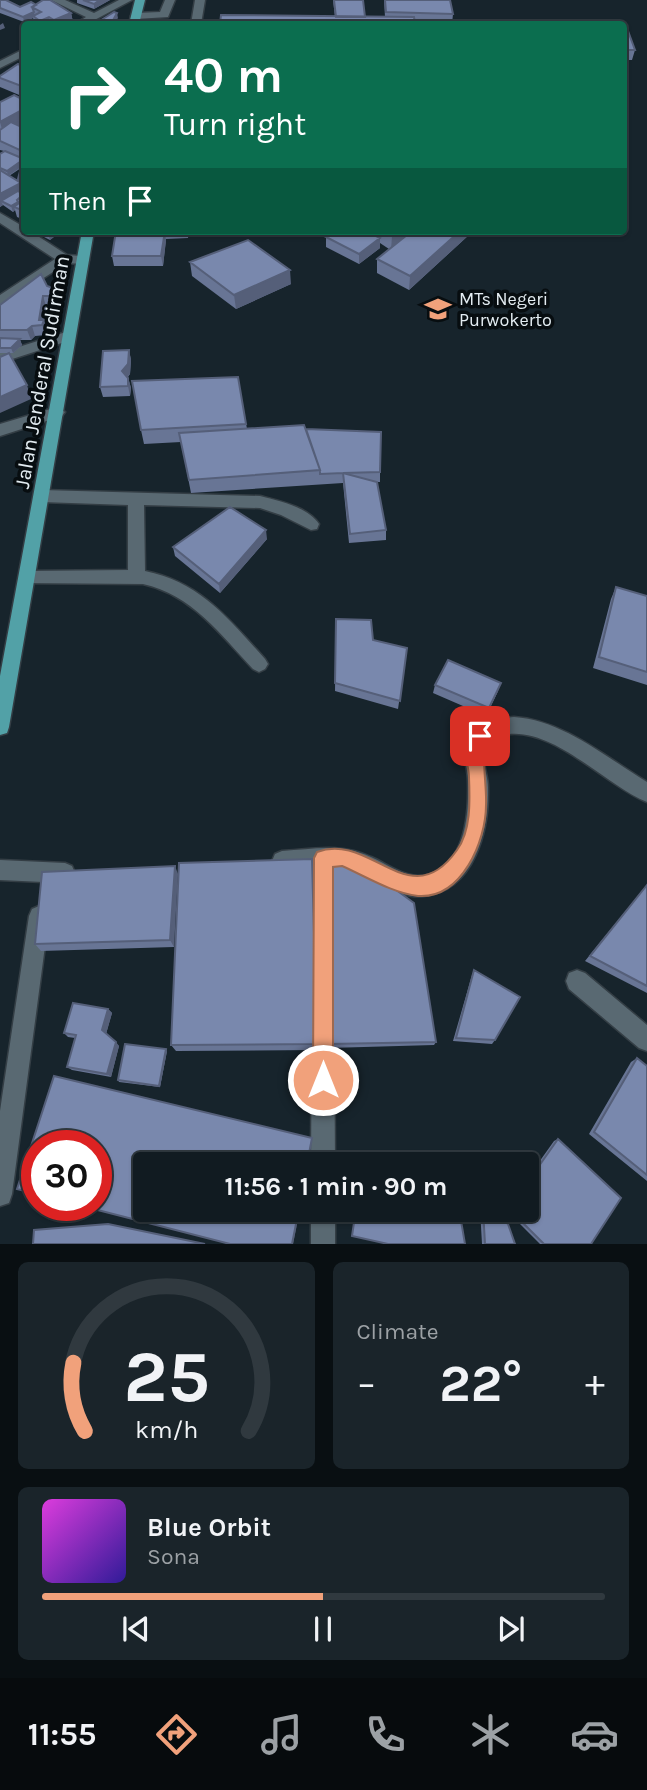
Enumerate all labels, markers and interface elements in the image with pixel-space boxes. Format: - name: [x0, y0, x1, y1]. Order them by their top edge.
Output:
- text: 40 m: [164, 47, 283, 104]
- icon: right: [49, 49, 140, 140]
- text: Turn right: [164, 106, 306, 143]
- icon: arrive: [121, 182, 159, 220]
- text: Then: [49, 186, 107, 217]
- street label: Jalan Jenderal Sudirman: [10, 254, 74, 490]
- place label: MTs Negeri Purwokerto: [459, 288, 552, 331]
- school or university icon: MTs Negeri Purwokerto: [423, 294, 453, 324]
- pin: [450, 706, 510, 766]
- icon: arrive: [461, 717, 499, 755]
- position arrow: [286, 1043, 360, 1117]
- speed limit sign: 30: [21, 1130, 112, 1221]
- text: 11:56 · 1 min · 90 m: [225, 1171, 447, 1202]
- text: Climate: [357, 1318, 439, 1345]
- text: 25: [123, 1335, 209, 1420]
- text: 22°: [439, 1353, 522, 1414]
- text: −: [357, 1361, 376, 1406]
- text: +: [585, 1361, 605, 1406]
- text: km/h: [135, 1415, 198, 1444]
- text: Blue Orbit: [147, 1512, 271, 1543]
- text: Sona: [147, 1543, 200, 1570]
- icon: previous: [117, 1610, 155, 1648]
- icon: pause: [304, 1610, 342, 1648]
- icon: next: [492, 1610, 530, 1648]
- icon: directions: [152, 1710, 201, 1759]
- icon: music: [257, 1710, 306, 1759]
- icon: phone: [361, 1710, 410, 1759]
- icon: climate: [466, 1710, 515, 1759]
- icon: car: [570, 1710, 619, 1759]
- text: 11:55: [28, 1716, 96, 1753]

